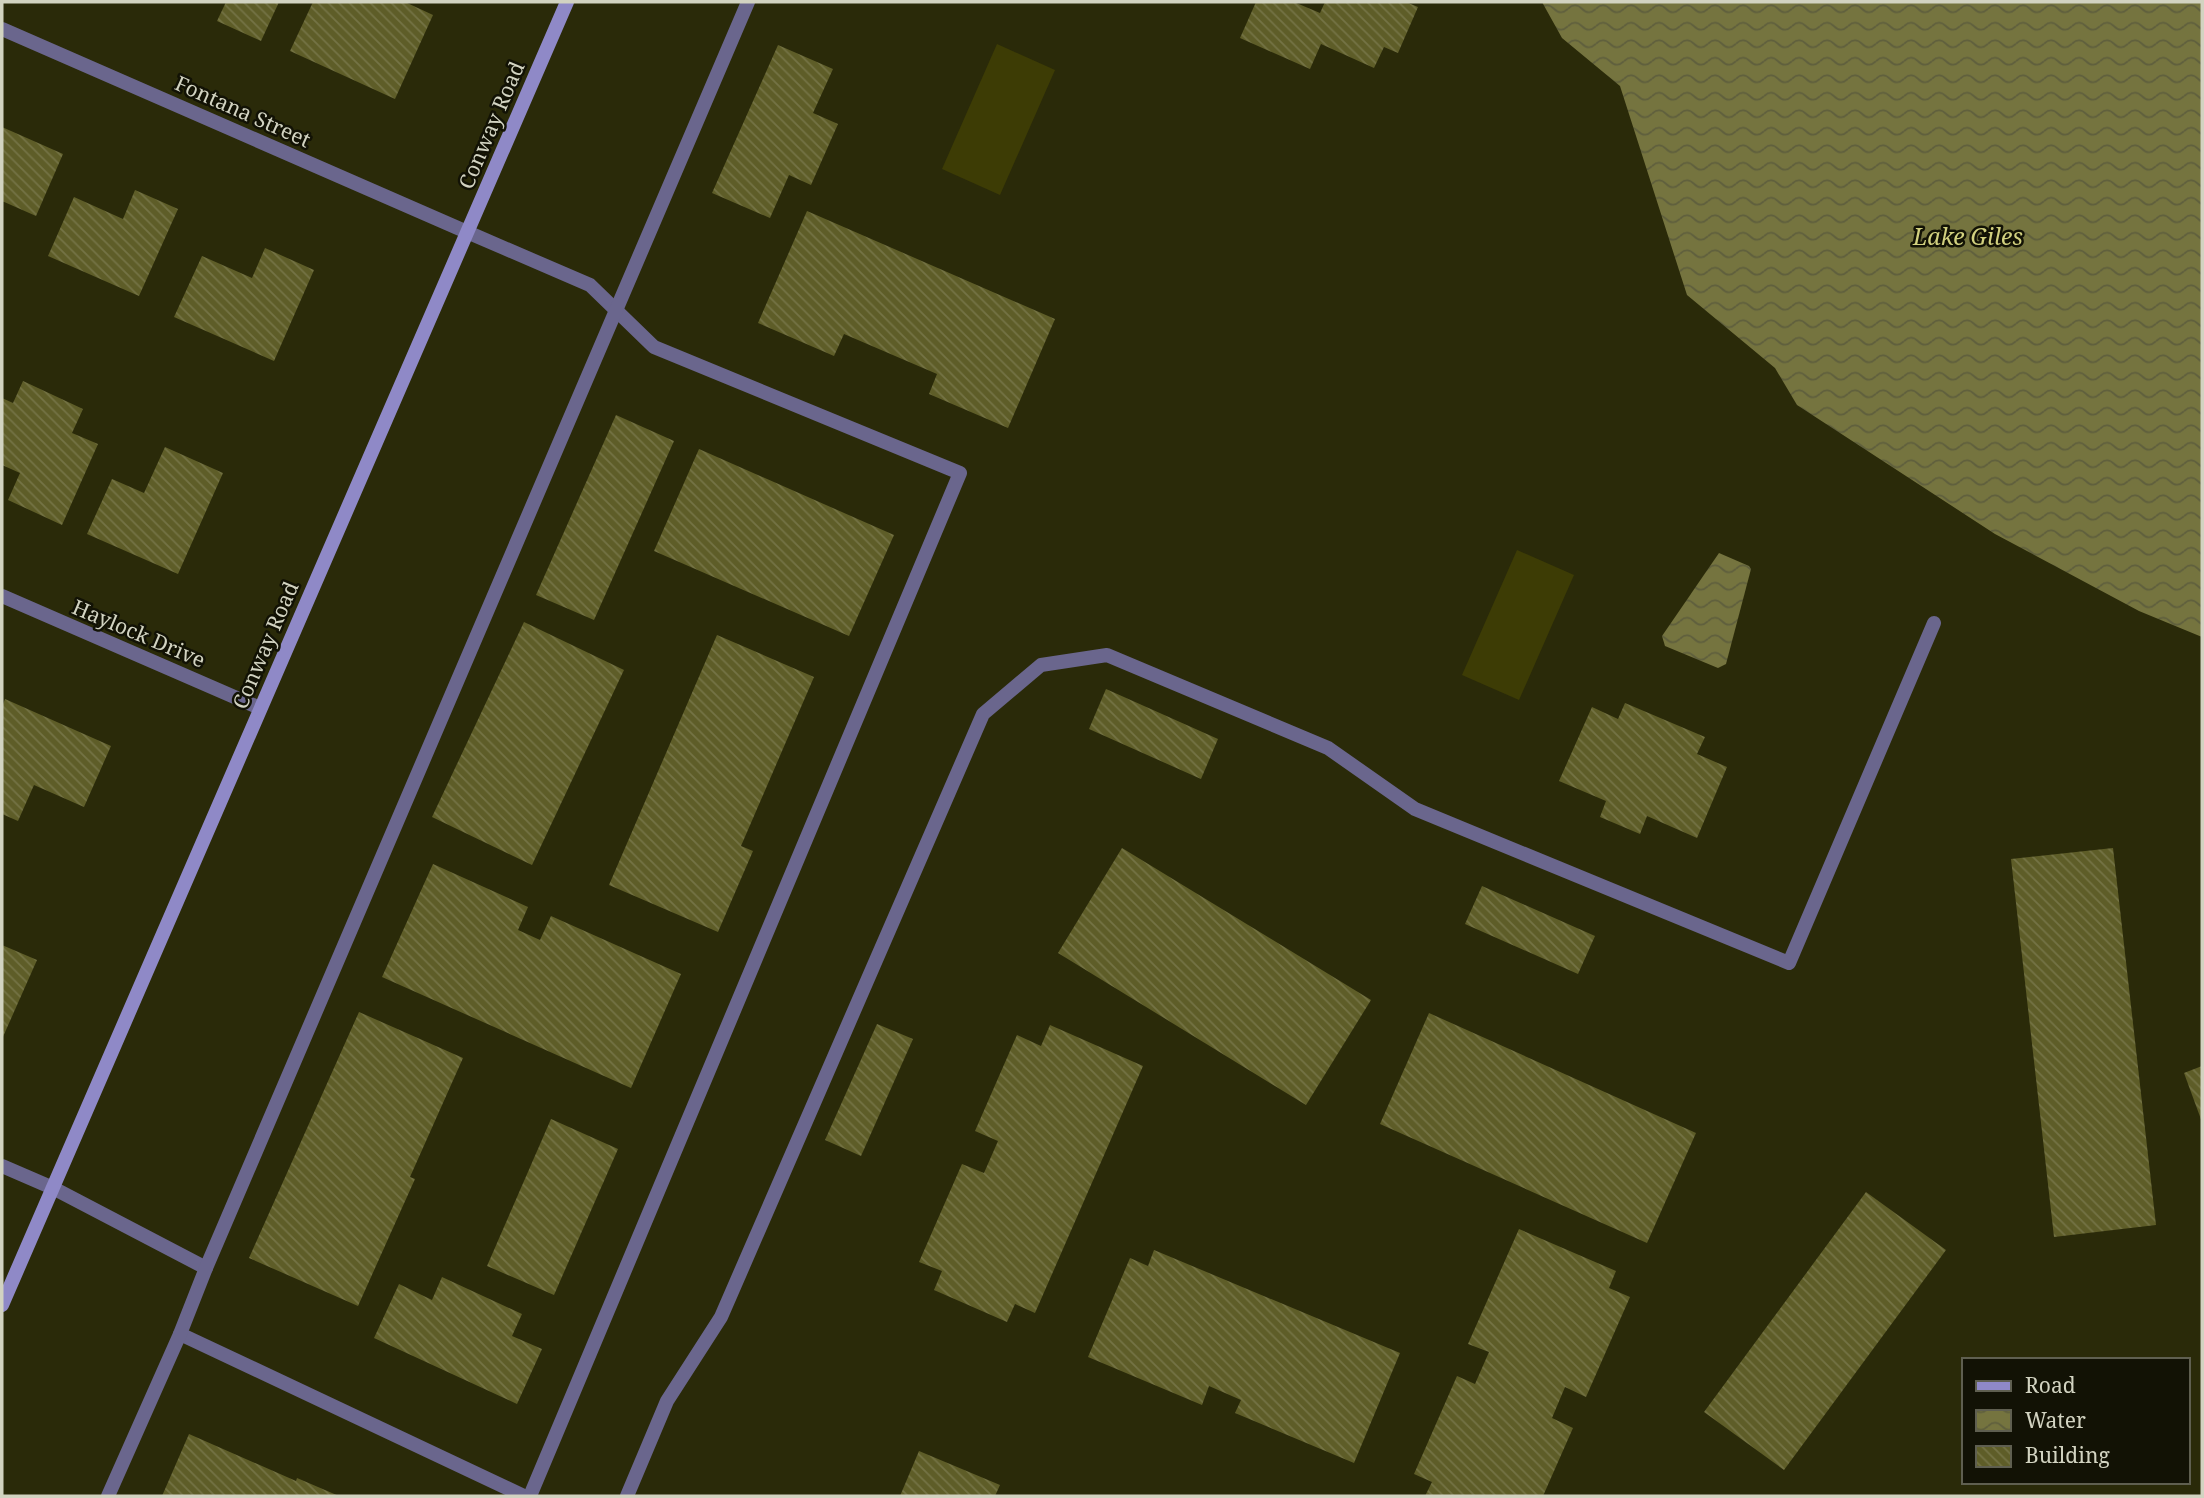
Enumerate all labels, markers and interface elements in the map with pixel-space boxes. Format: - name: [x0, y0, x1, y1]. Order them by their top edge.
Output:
- street label: Conway Road: [452, 57, 530, 193]
- street label: Fontana Street: [171, 69, 315, 153]
- water label: Lake Giles: [1912, 220, 2023, 252]
- street label: Conway Road: [226, 577, 304, 713]
- street label: Haylock Drive: [68, 592, 210, 674]
- legend: [1962, 1358, 2190, 1484]
- text: Road: [2025, 1371, 2076, 1399]
- text: Water: [2025, 1406, 2086, 1434]
- text: Building: [2025, 1441, 2110, 1469]

